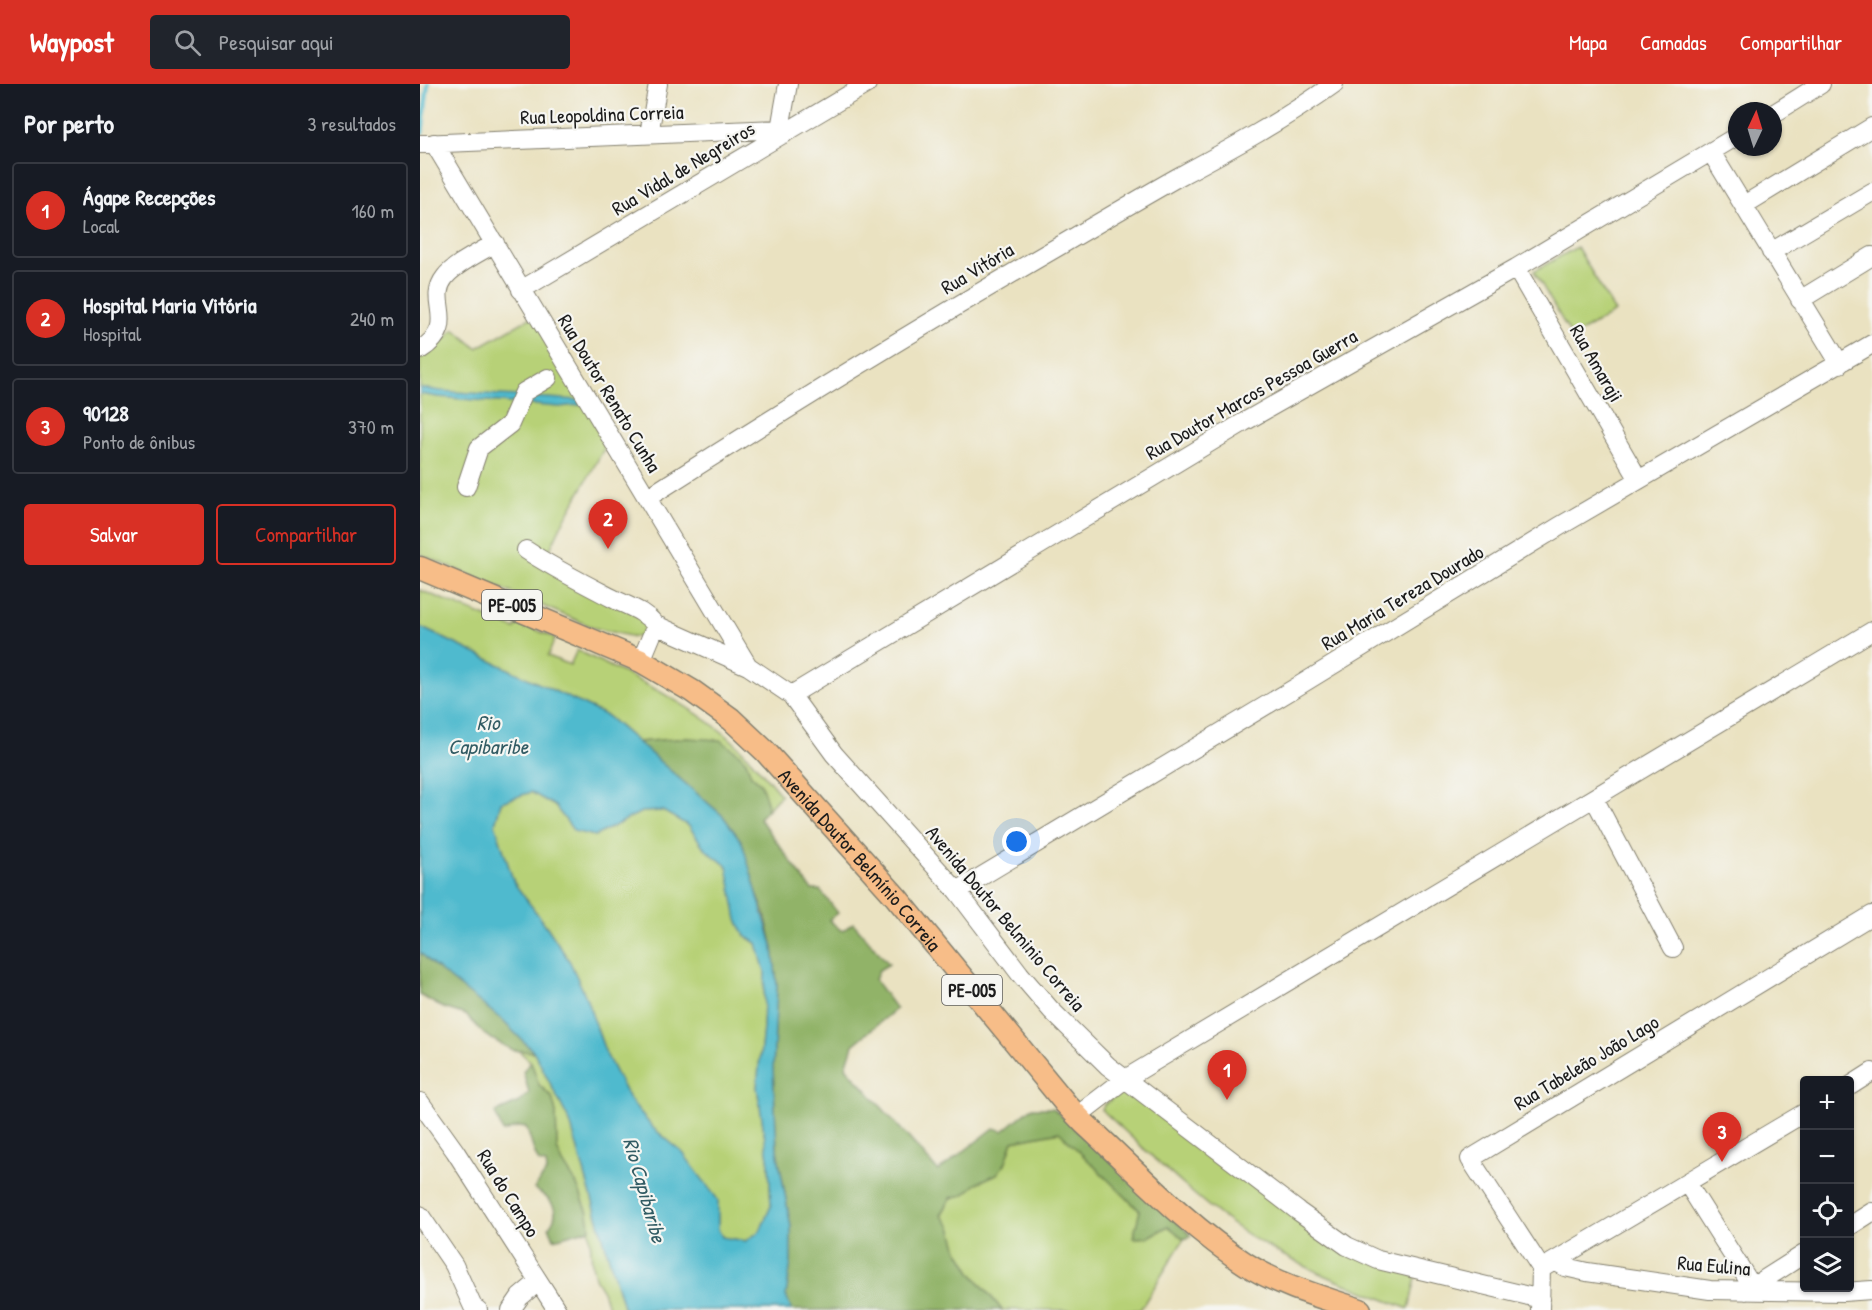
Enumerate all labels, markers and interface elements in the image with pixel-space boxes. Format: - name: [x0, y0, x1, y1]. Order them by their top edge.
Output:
- search box: [150, 15, 570, 69]
- text: Waypost: [30, 23, 114, 61]
- icon: search: [171, 26, 204, 59]
- text: Pesquisar aqui: [219, 27, 334, 57]
- text: Mapa: [1569, 28, 1607, 57]
- text: Camadas: [1640, 28, 1707, 57]
- text: Compartilhar: [1740, 28, 1842, 57]
- street label: Rua Leopoldina Correia: [520, 98, 684, 130]
- north arrow: [1728, 102, 1782, 156]
- text: Por perto: [24, 106, 114, 141]
- text: 3 resultados: [307, 110, 396, 137]
- street label: Rua Vidal de Negreiros: [607, 114, 760, 221]
- text: Ágape Recepções: [83, 182, 215, 212]
- text: 1: [42, 197, 49, 224]
- text: 160 m: [352, 197, 394, 224]
- text: Local: [83, 212, 119, 239]
- street label: Rua Vitória: [936, 236, 1018, 300]
- text: Hospital Maria Vitória: [83, 290, 257, 320]
- text: 2: [41, 305, 50, 332]
- text: 240 m: [350, 305, 394, 332]
- street label: Rua Doutor Renato Cunha: [552, 309, 668, 477]
- street label: Rua Amaraji: [1564, 319, 1630, 407]
- text: Hospital: [83, 320, 141, 347]
- street label: Rua Doutor Marcos Pessoa Guerra: [1140, 322, 1362, 466]
- text: 90128: [83, 398, 129, 428]
- text: 3: [41, 413, 50, 440]
- text: 370 m: [348, 413, 394, 440]
- text: Ponto de ônibus: [83, 428, 195, 455]
- pin: 2: [588, 500, 627, 549]
- button: Salvar: [24, 504, 204, 565]
- button: Compartilhar: [216, 504, 396, 565]
- street label: Rua Maria Tereza Dourado: [1316, 538, 1488, 656]
- road number: PE-005: [482, 590, 542, 620]
- water label: Rio Capibaribe: [448, 708, 530, 761]
- street label: Avenida Doutor Belmínio Correia: [773, 762, 948, 956]
- street label: Avenida Doutor Belminio Correia: [920, 819, 1092, 1017]
- your location: [1002, 827, 1031, 856]
- road number: PE-005: [942, 975, 1002, 1005]
- street label: Rua Tabeleão João Lago: [1508, 1008, 1664, 1116]
- pin: 1: [1208, 1050, 1246, 1100]
- map controls: [1800, 1076, 1854, 1292]
- button: +: [1800, 1076, 1854, 1130]
- pin: 3: [1702, 1112, 1742, 1162]
- button: −: [1800, 1130, 1854, 1184]
- water label: Rio Capibaribe: [616, 1134, 674, 1247]
- street label: Rua do Campo: [471, 1144, 547, 1242]
- button: locate: [1800, 1184, 1854, 1238]
- button: layers: [1800, 1238, 1854, 1292]
- street label: Rua Eulina: [1676, 1248, 1752, 1282]

